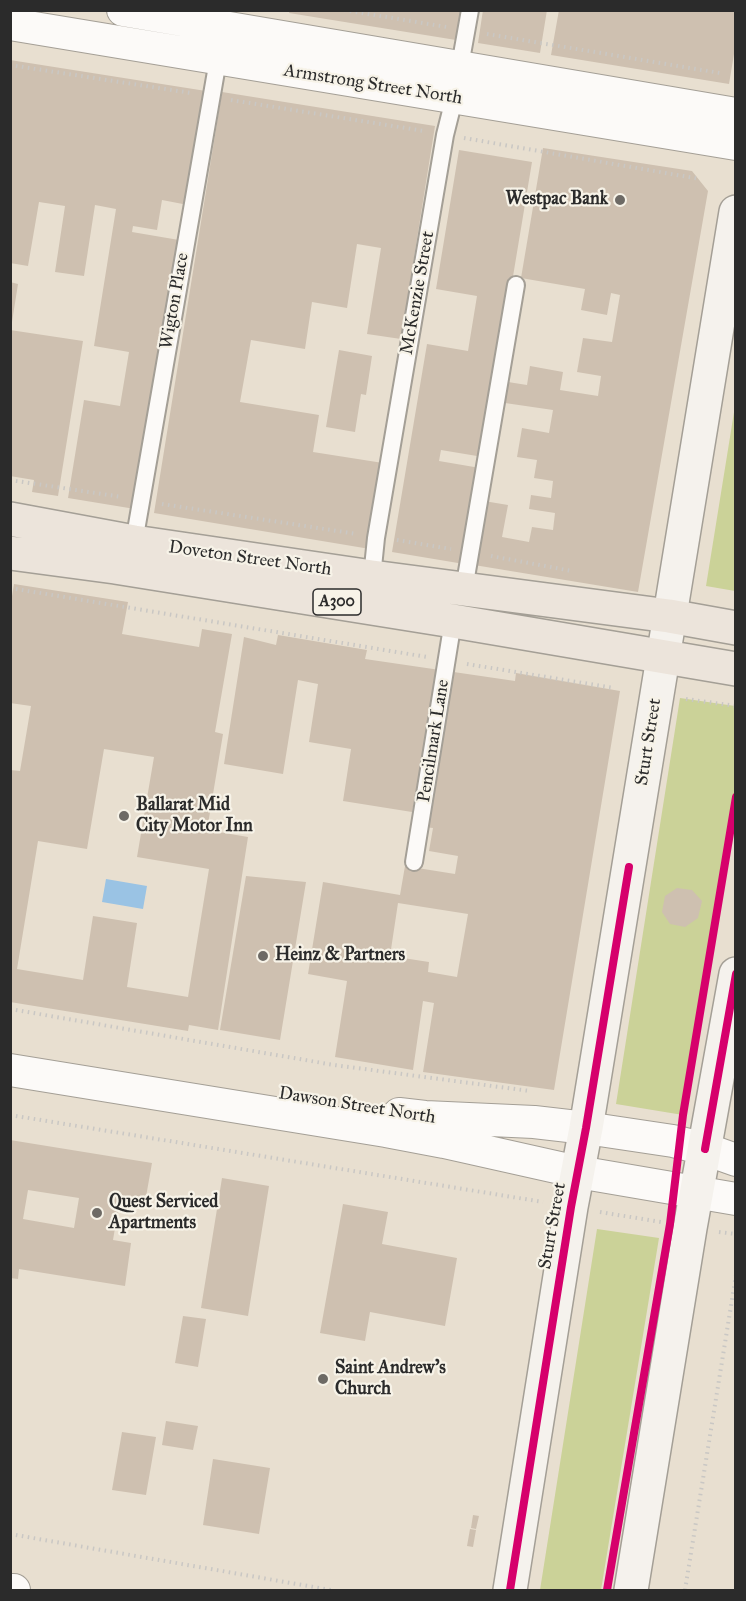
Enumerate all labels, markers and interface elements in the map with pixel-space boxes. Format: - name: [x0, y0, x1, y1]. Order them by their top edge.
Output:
- street label: Armstrong Street North: [282, 60, 464, 110]
- place label: Westpac Bank: [506, 189, 608, 211]
- marker: Westpac Bank: [613, 193, 627, 207]
- street label: McKenzie Street: [397, 230, 439, 356]
- street label: Wigton Place: [156, 251, 194, 351]
- street label: Doveton Street North: [167, 537, 333, 581]
- road number: A300: [313, 589, 361, 615]
- street label: Pencilmark Lane: [414, 678, 454, 804]
- street label: Sturt Street: [631, 697, 667, 787]
- place label: Ballarat Mid City Motor Inn: [136, 795, 253, 838]
- marker: Ballarat Mid City Motor Inn: [117, 809, 131, 823]
- place label: Heinz & Partners: [275, 945, 405, 967]
- marker: Heinz & Partners: [256, 949, 270, 963]
- street label: Dawson Street North: [277, 1083, 437, 1129]
- street label: Sturt Street: [535, 1181, 571, 1271]
- place label: Quest Serviced Apartments: [109, 1192, 218, 1234]
- marker: Quest Serviced Apartments: [90, 1206, 104, 1220]
- place label: Saint Andrew's Church: [335, 1358, 446, 1400]
- marker: Saint Andrew's Church: [316, 1372, 330, 1386]

